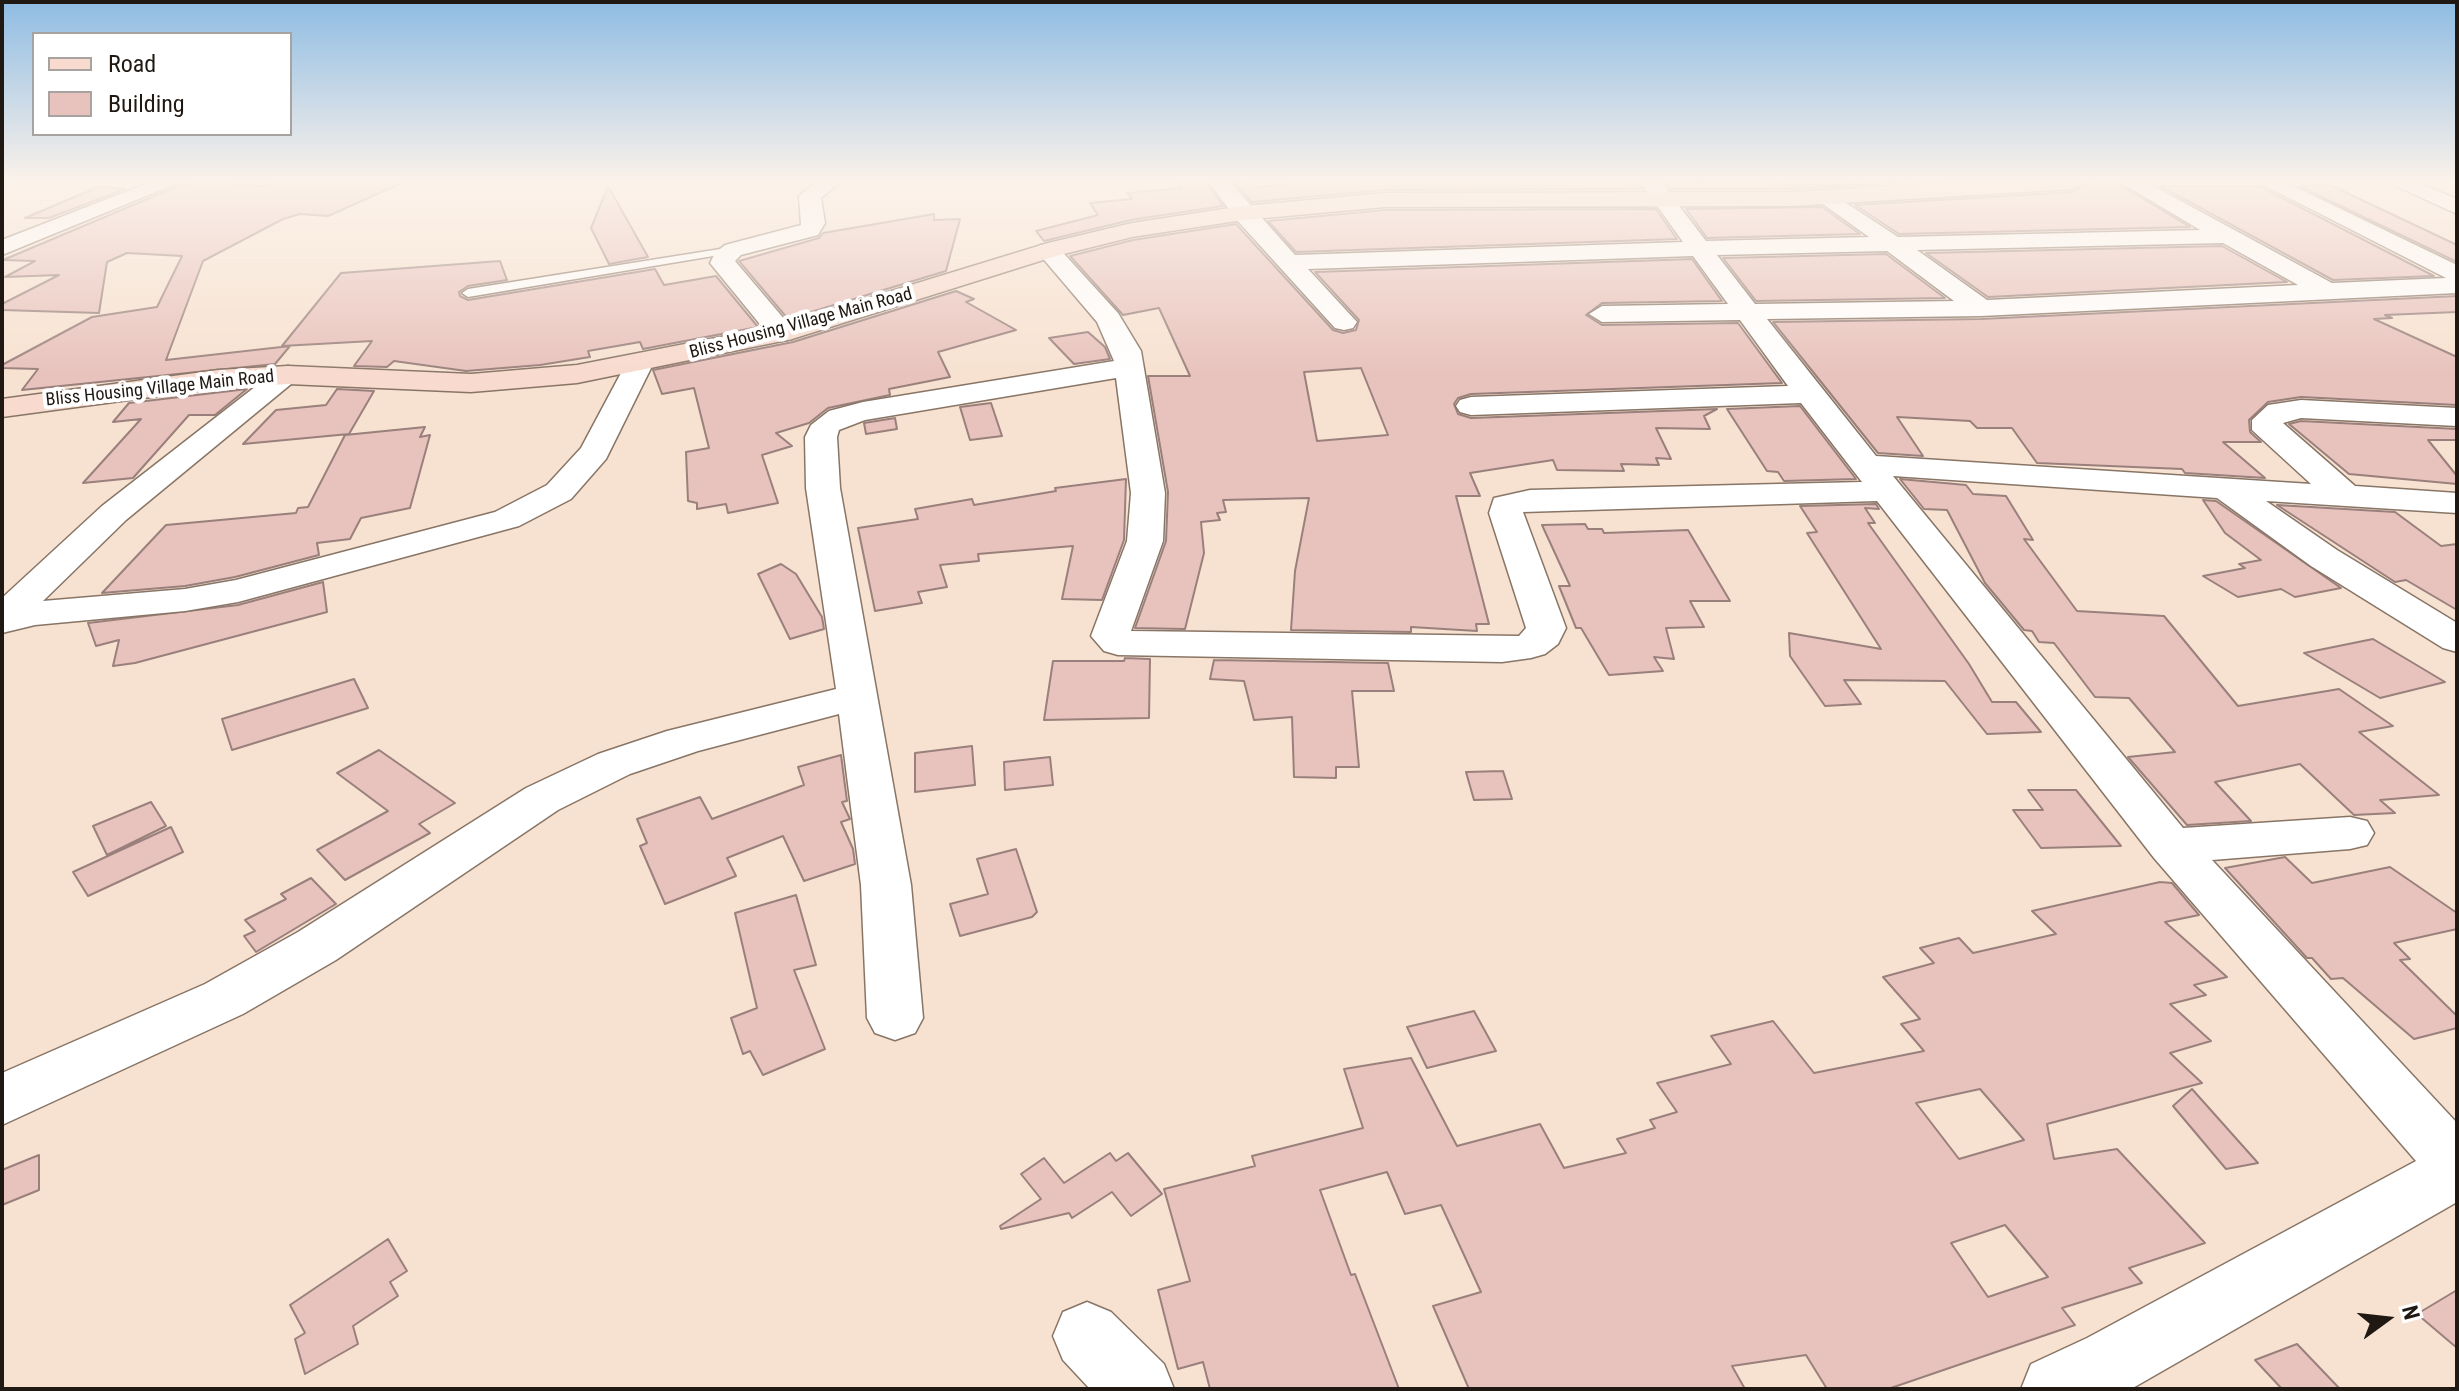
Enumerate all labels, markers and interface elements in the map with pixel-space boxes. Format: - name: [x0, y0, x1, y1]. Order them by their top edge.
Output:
- legend: [32, 32, 292, 136]
- text: Road: [108, 50, 156, 78]
- text: Building: [108, 90, 185, 118]
- street label: Bliss Housing Village Main Road: [687, 284, 915, 364]
- street label: Bliss Housing Village Main Road: [45, 366, 275, 412]
- north arrow: [2347, 1279, 2427, 1359]
- text: N: [2397, 1303, 2424, 1322]

